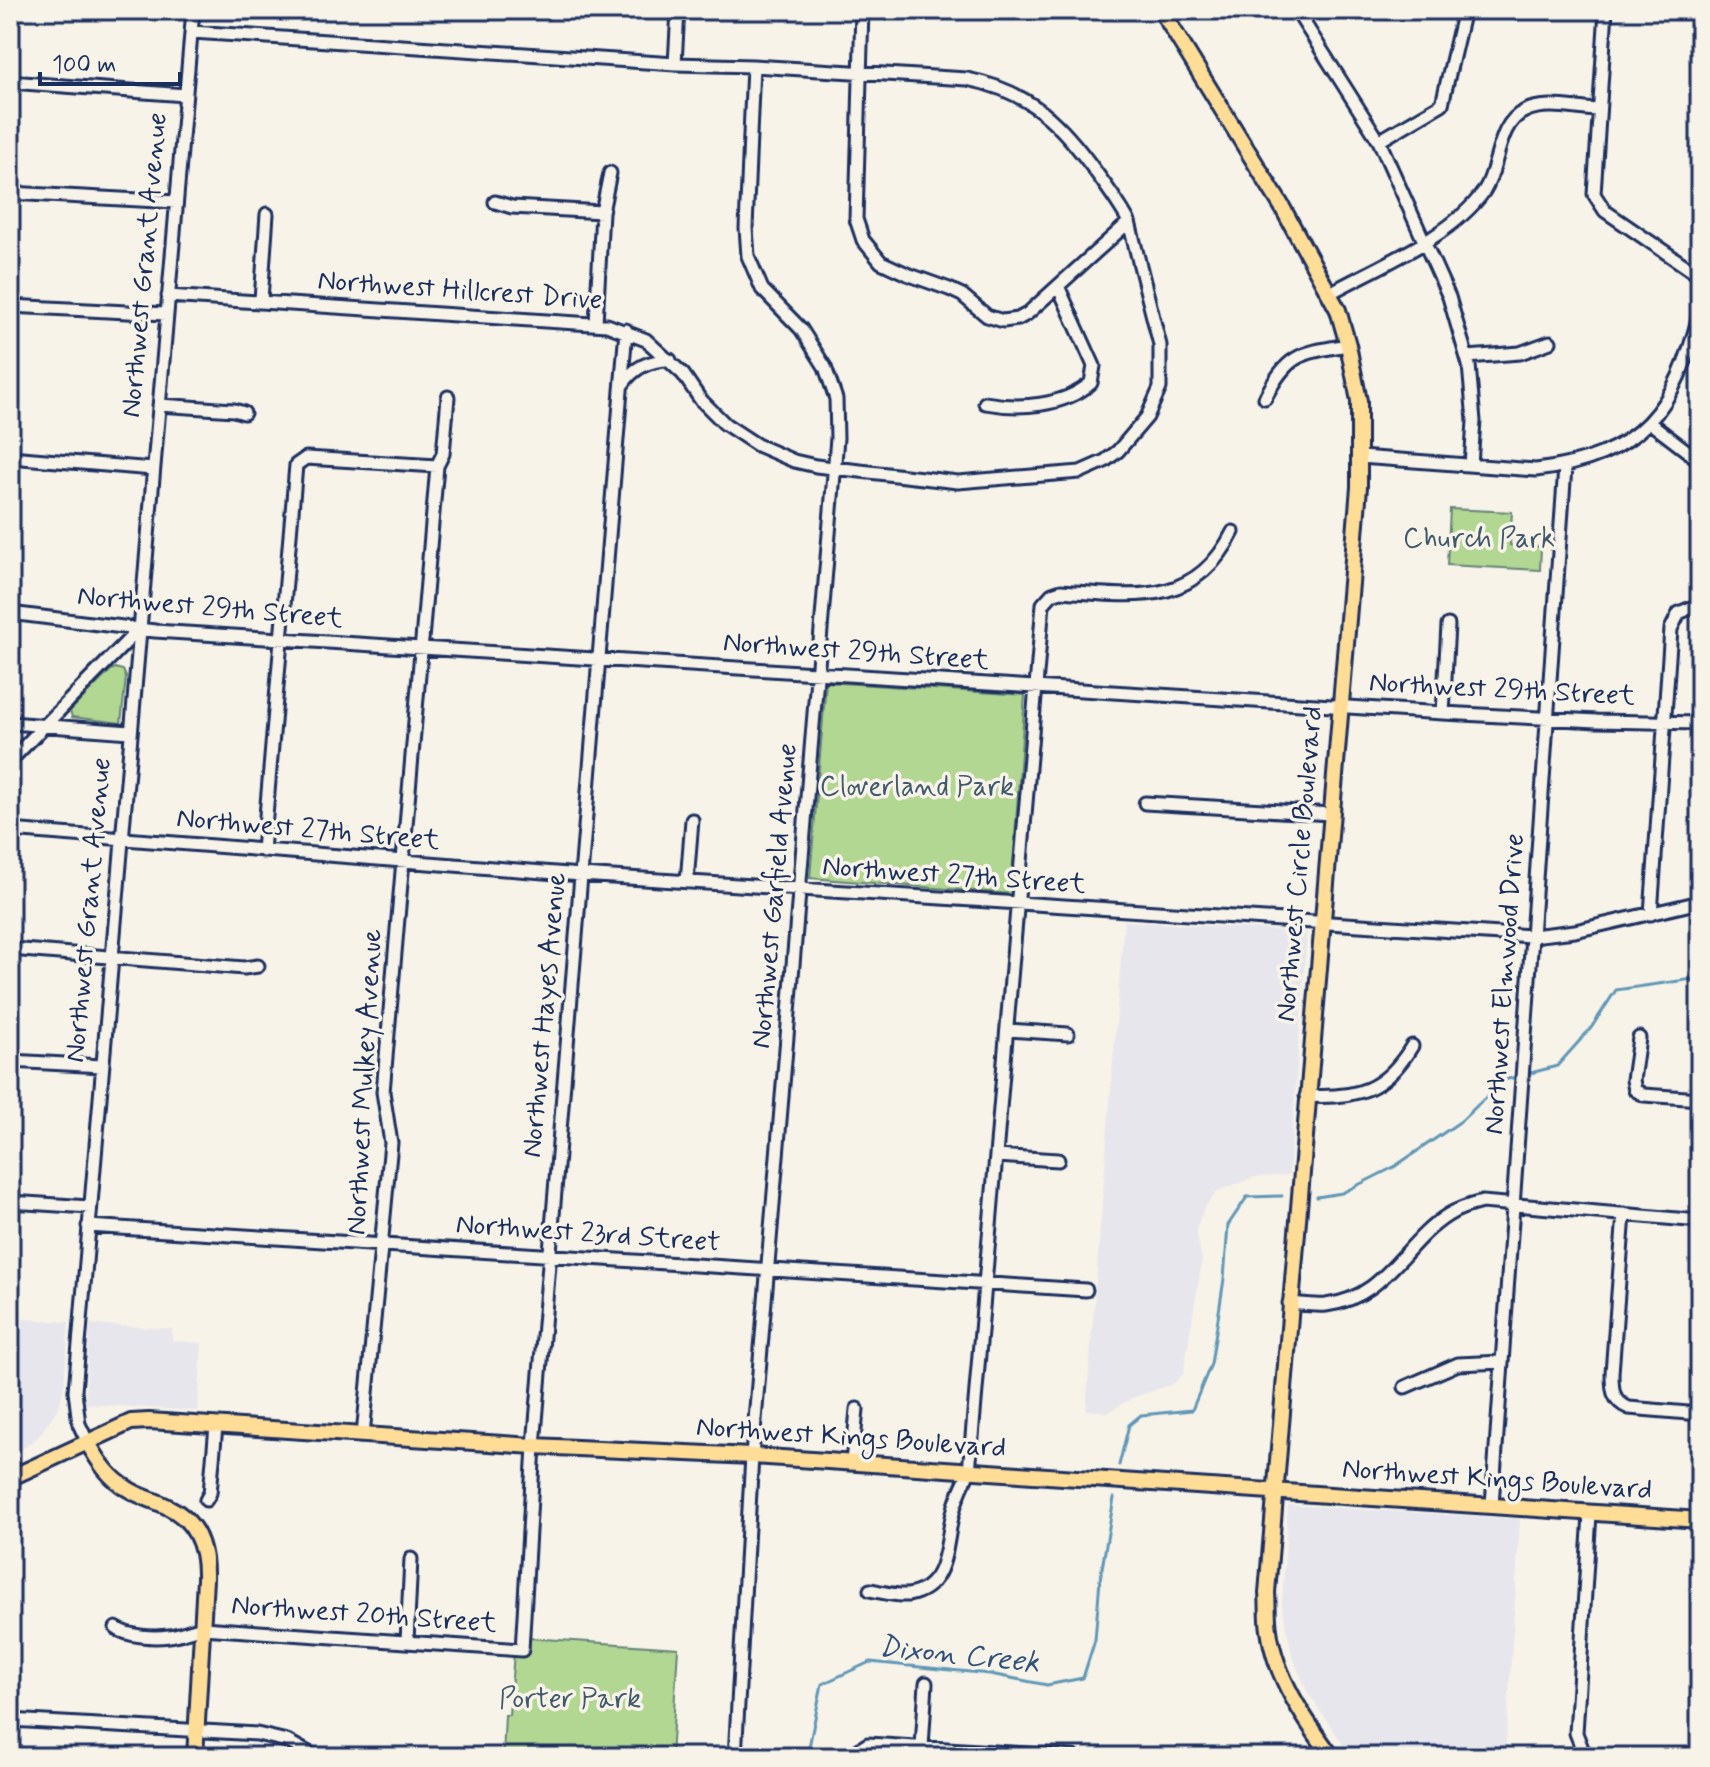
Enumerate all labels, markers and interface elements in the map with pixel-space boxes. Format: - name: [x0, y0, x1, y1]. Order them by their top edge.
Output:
- scale bar: [40, 36, 180, 86]
- text: 100 m: [52, 50, 116, 81]
- street label: Northwest Grant Avenue: [113, 111, 177, 419]
- street label: Northwest Hillcrest Drive: [316, 263, 604, 319]
- park label: Church Park: [1403, 521, 1555, 558]
- street label: Northwest 29th Street: [76, 578, 345, 638]
- street label: Northwest 29th Street: [722, 624, 991, 680]
- street label: Northwest 29th Street: [1368, 665, 1637, 715]
- street label: Northwest Circle Boulevard: [1268, 705, 1332, 1023]
- street label: Northwest Garfield Avenue: [743, 742, 807, 1050]
- street label: Northwest Grant Avenue: [57, 756, 121, 1064]
- park label: Cloverland Park: [820, 769, 1014, 806]
- street label: Northwest 27th Street: [175, 800, 442, 860]
- street label: Northwest Elmwood Drive: [1476, 832, 1534, 1136]
- street label: Northwest 27th Street: [821, 848, 1088, 904]
- street label: Northwest Hayes Avenue: [514, 871, 576, 1159]
- street label: Northwest Mulkey Avenue: [338, 928, 392, 1236]
- street label: Northwest 23rd Street: [454, 1206, 722, 1262]
- street label: Northwest Kings Boulevard: [695, 1409, 1007, 1469]
- street label: Northwest Kings Boulevard: [1341, 1451, 1653, 1511]
- street label: Northwest 20th Street: [230, 1587, 499, 1643]
- water label: Dixon Creek: [877, 1627, 1042, 1683]
- park label: Porter Park: [499, 1681, 641, 1718]

